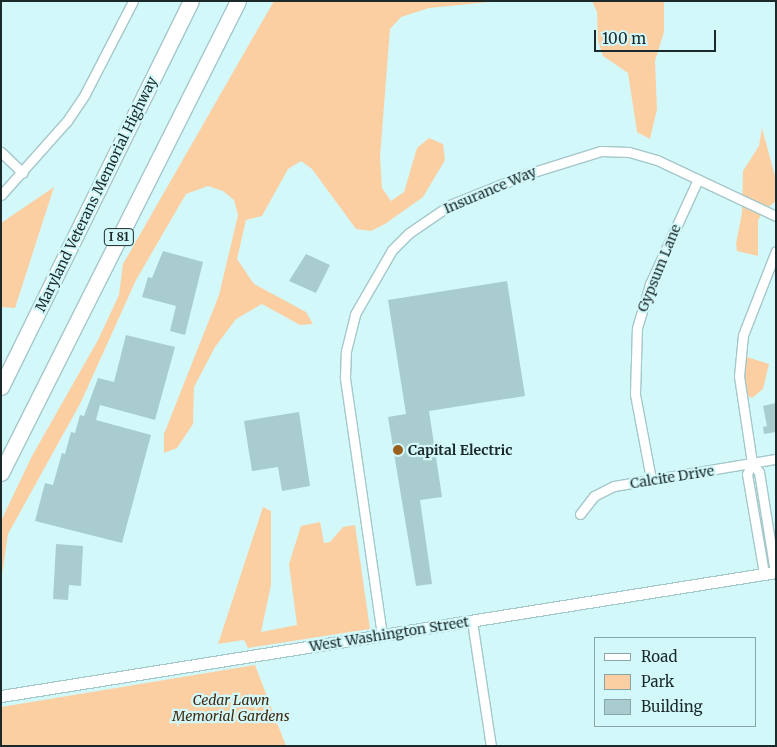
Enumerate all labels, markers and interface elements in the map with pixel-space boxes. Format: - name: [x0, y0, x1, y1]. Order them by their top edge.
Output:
- scale bar: [597, 20, 720, 52]
- text: 100 m: [602, 29, 646, 48]
- street label: Maryland Veterans Memorial Highway: [32, 74, 160, 314]
- street label: Insurance Way: [441, 163, 539, 217]
- street label: Gypsum Lane: [634, 222, 684, 314]
- road number: I 81: [103, 228, 135, 246]
- place label: Capital Electric: [408, 442, 512, 458]
- marker: Capital Electric: [392, 444, 404, 456]
- street label: Calcite Drive: [629, 462, 715, 492]
- street label: West Washington Street: [308, 613, 470, 655]
- legend: [594, 637, 757, 727]
- text: Road: [641, 647, 677, 666]
- text: Park: [641, 672, 674, 691]
- park label: Cedar Lawn Memorial Gardens: [172, 692, 290, 724]
- text: Building: [641, 697, 703, 716]

